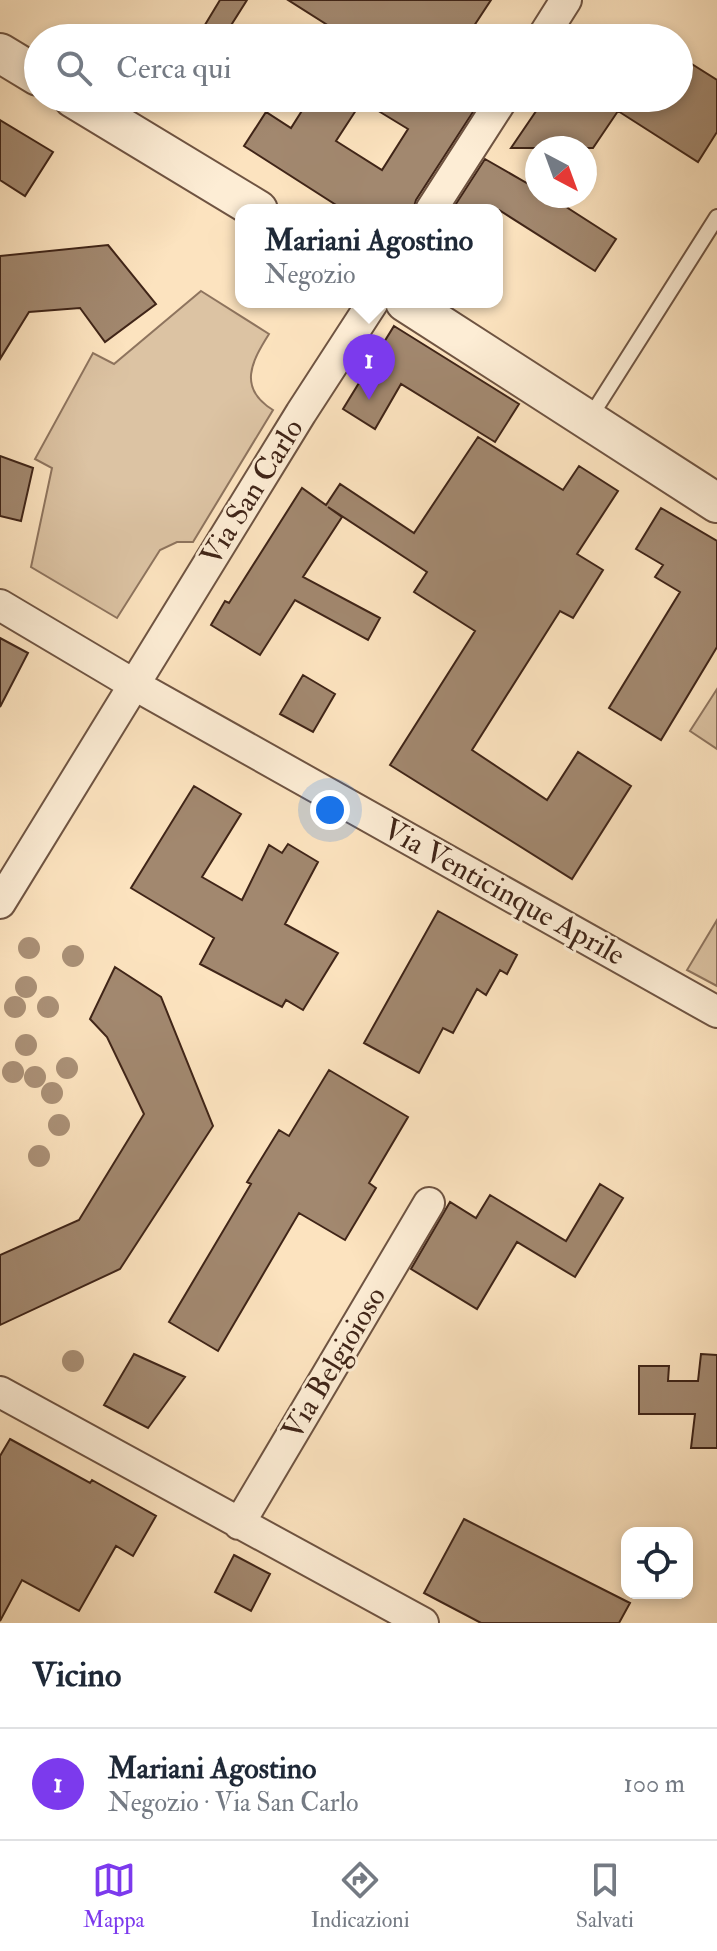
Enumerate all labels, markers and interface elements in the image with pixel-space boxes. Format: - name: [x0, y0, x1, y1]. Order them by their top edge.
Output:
- search box: [24, 24, 693, 112]
- icon: search: [52, 46, 96, 90]
- text: Cerca qui: [116, 50, 232, 87]
- north arrow: [525, 136, 597, 208]
- popup: [235, 204, 503, 308]
- text: Mariani Agostino: [265, 222, 473, 259]
- text: Negozio: [265, 259, 356, 291]
- pin: 1: [343, 334, 395, 400]
- street label: Via San Carlo: [192, 412, 312, 572]
- your location: [310, 790, 350, 830]
- street label: Via Venticinque Aprile: [377, 810, 631, 974]
- street label: Via Belgioioso: [274, 1280, 394, 1446]
- map controls: [621, 1527, 693, 1599]
- button: locate: [621, 1527, 693, 1599]
- text: Vicino: [32, 1654, 121, 1697]
- text: Mariani Agostino: [108, 1750, 317, 1787]
- text: 1: [53, 1768, 63, 1800]
- text: 100 m: [624, 1768, 685, 1800]
- text: Negozio · Via San Carlo: [108, 1787, 358, 1819]
- tab: Mappa: [83, 1858, 145, 1934]
- tab: Indicazioni: [311, 1858, 410, 1934]
- tab: Salvati: [576, 1858, 634, 1934]

